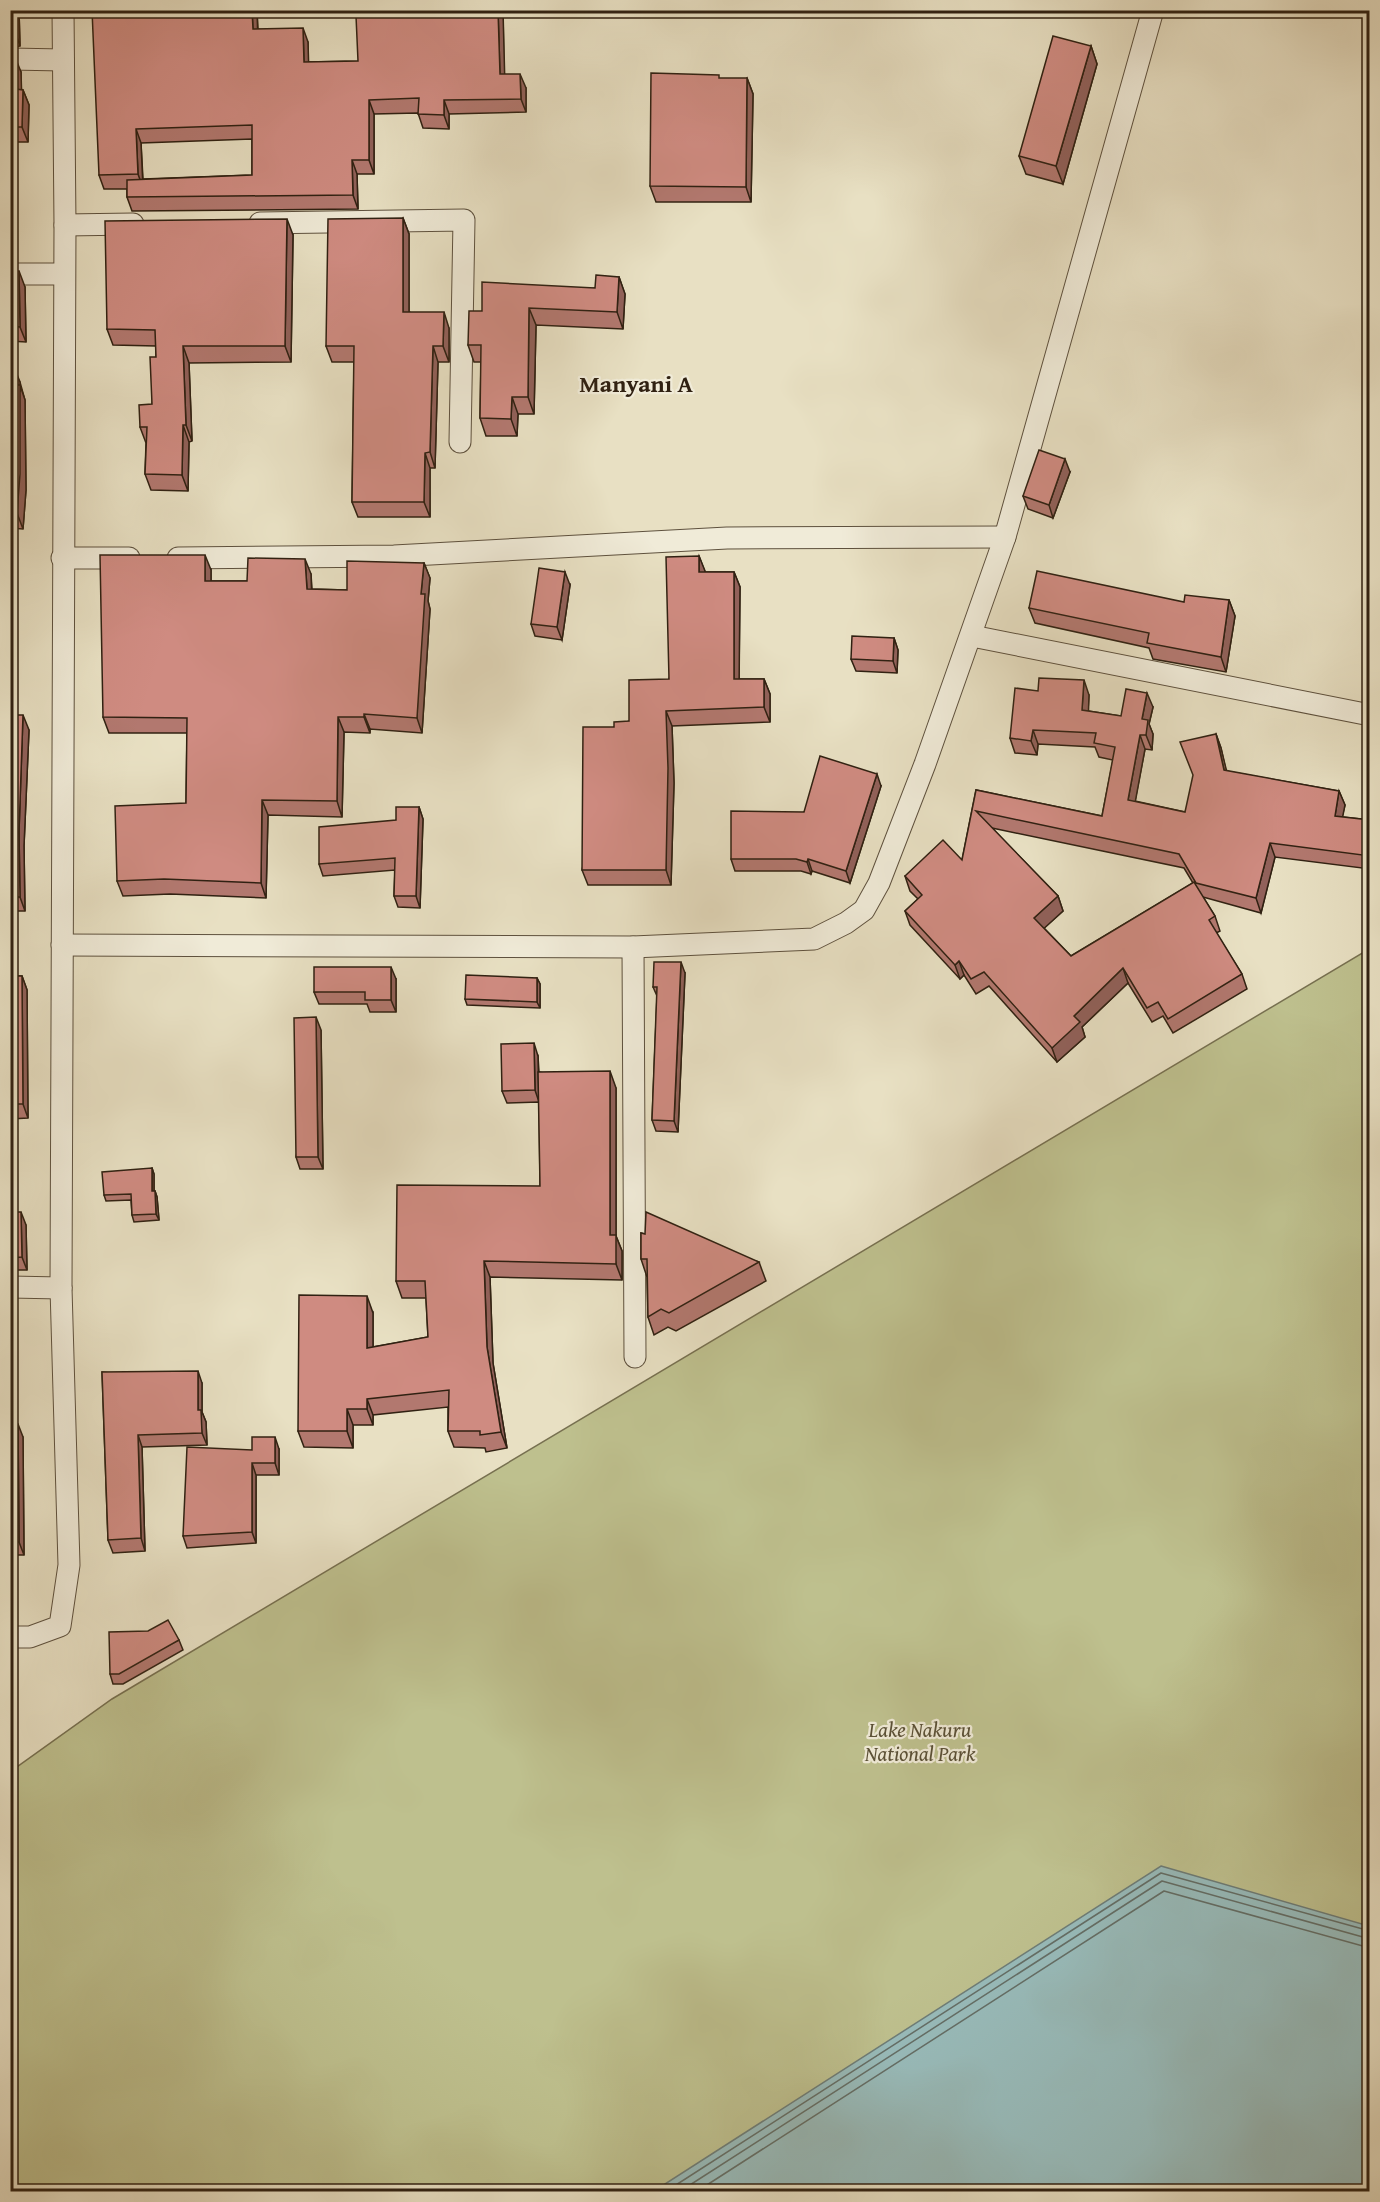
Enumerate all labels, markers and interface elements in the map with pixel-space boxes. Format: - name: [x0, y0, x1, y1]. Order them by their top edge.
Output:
- district label: Manyani A: [579, 366, 693, 401]
- park label: Lake Nakuru National Park: [864, 1714, 976, 1769]

